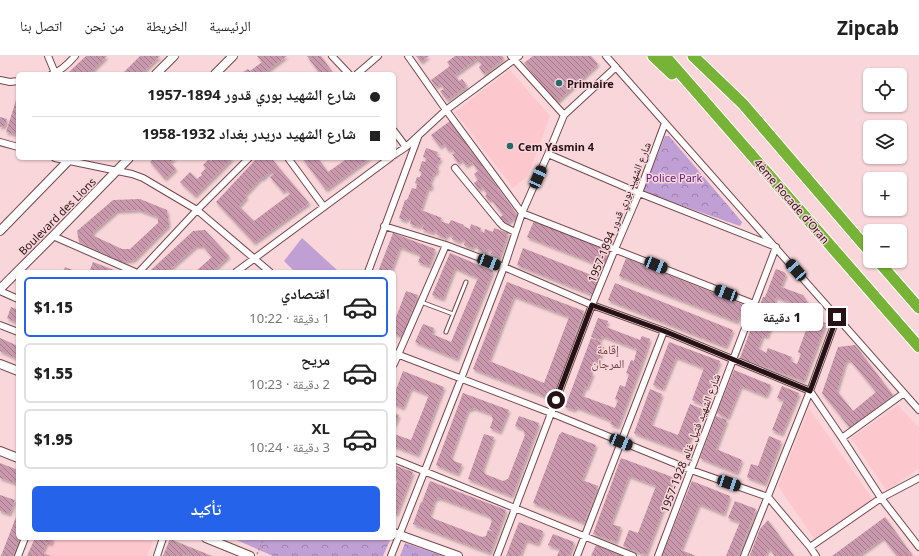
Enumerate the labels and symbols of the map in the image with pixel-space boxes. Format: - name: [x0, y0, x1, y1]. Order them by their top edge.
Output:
- place label: Primaire: [567, 76, 614, 91]
- marker: Primaire: [554, 78, 564, 88]
- place label: Cem Yasmin 4: [518, 139, 595, 154]
- street label: شارع الشهيد بوري قدور 1894-1957: [584, 140, 656, 285]
- marker: Cem Yasmin 4: [505, 141, 515, 151]
- street label: 4ème Rocade d'Oran: [751, 155, 833, 247]
- car: [528, 164, 548, 190]
- park label: Police Park: [646, 170, 702, 185]
- street label: Boulevard des Lions: [15, 174, 99, 258]
- car: [476, 252, 502, 272]
- car: [643, 255, 669, 275]
- car: [784, 257, 808, 283]
- car: [713, 283, 739, 303]
- callout: 1 دقيقة: [741, 303, 823, 331]
- route end: [828, 308, 846, 326]
- district label: إقامة المرجان: [592, 341, 625, 372]
- street label: شارع الشهيد فتيل غالم 1928-1957: [657, 372, 724, 515]
- route start: [547, 391, 565, 409]
- car: [608, 432, 634, 452]
- car: [716, 473, 742, 493]

